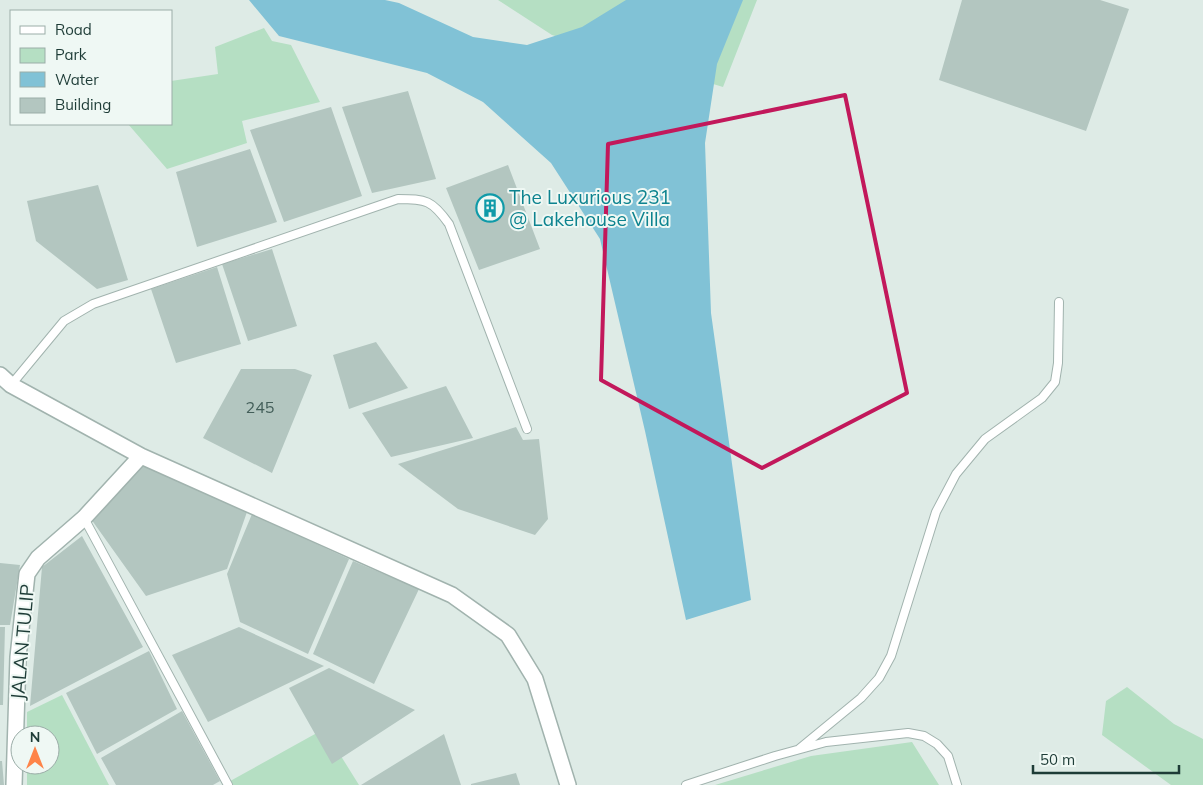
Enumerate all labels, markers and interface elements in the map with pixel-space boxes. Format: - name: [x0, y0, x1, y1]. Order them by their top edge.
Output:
- legend: [10, 10, 172, 125]
- text: Road: [55, 20, 92, 39]
- text: Park: [55, 45, 87, 64]
- text: Water: [55, 70, 99, 89]
- text: Building: [55, 95, 111, 114]
- place label: The Luxurious 231 @ Lakehouse Villa: [509, 185, 671, 231]
- building icon: The Luxurious 231 @ Lakehouse Villa: [475, 193, 505, 223]
- house number: 245: [246, 397, 274, 417]
- street label: JALAN TULIP: [5, 583, 39, 701]
- north arrow: [10, 725, 60, 775]
- text: N: [30, 728, 40, 746]
- scale bar: [1033, 742, 1179, 774]
- text: 50 m: [1040, 750, 1075, 769]

